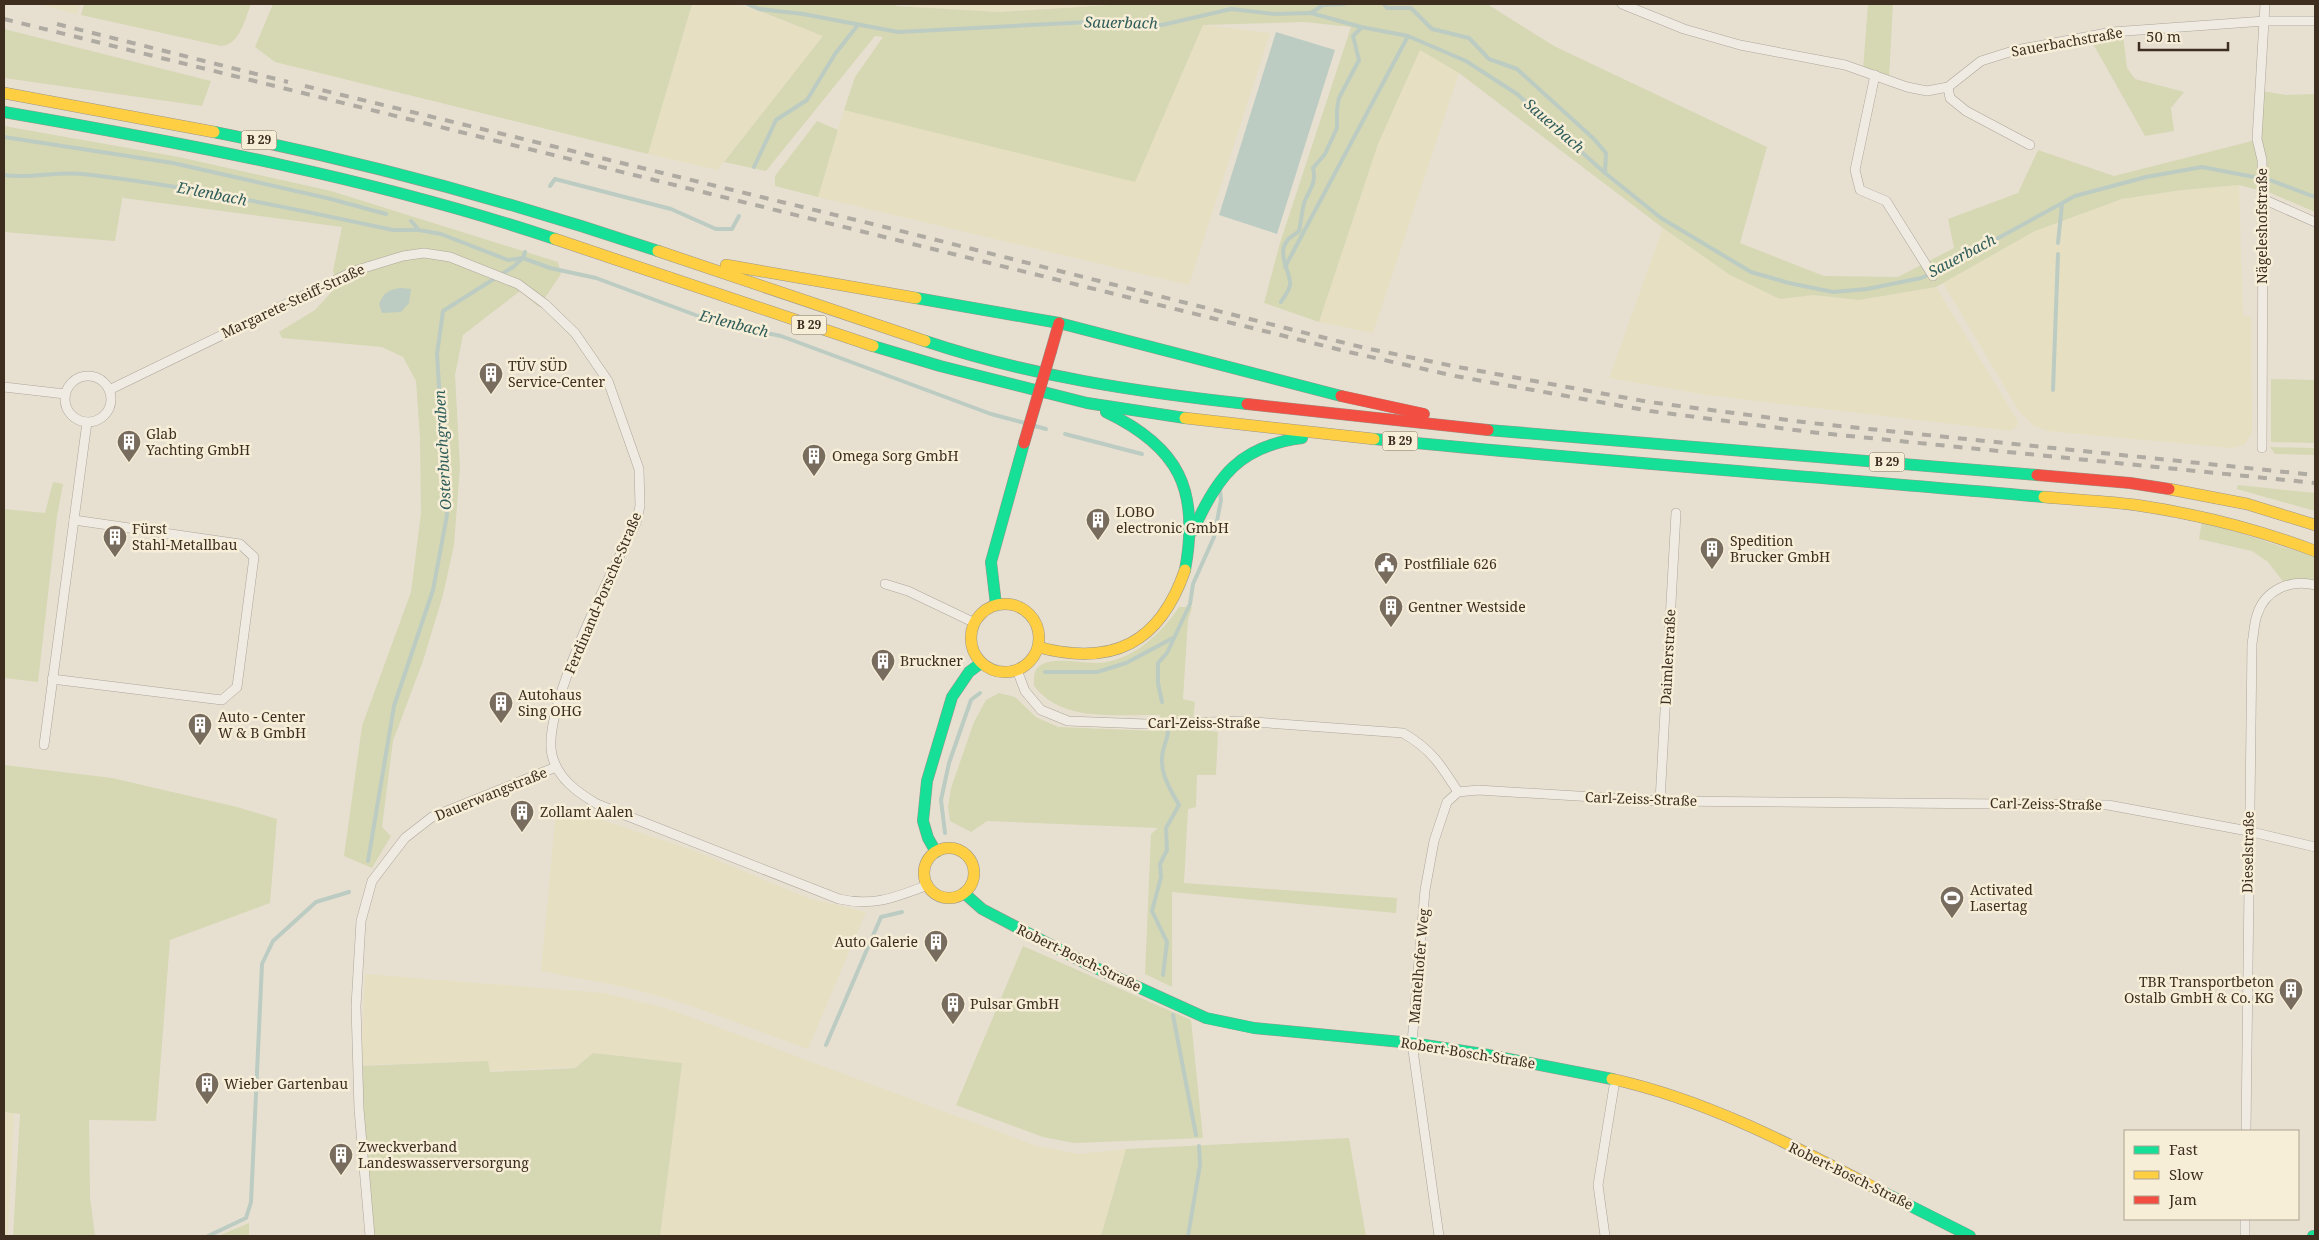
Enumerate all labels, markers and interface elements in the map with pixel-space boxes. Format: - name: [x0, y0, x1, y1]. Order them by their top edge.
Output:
- water label: Sauerbach: [1084, 11, 1158, 33]
- scale bar: [2139, 20, 2228, 52]
- street label: Sauerbachstraße: [2010, 22, 2124, 61]
- text: 50 m: [2146, 26, 2181, 46]
- water label: Sauerbach: [1520, 94, 1589, 157]
- road number: B 29: [242, 130, 276, 150]
- street label: Nägeleshofstraße: [2252, 168, 2271, 284]
- water label: Erlenbach: [175, 176, 249, 210]
- water label: Sauerbach: [1924, 229, 1999, 281]
- street label: Margarete-Steiff-Straße: [218, 259, 367, 342]
- water label: Erlenbach: [697, 305, 771, 341]
- road number: B 29: [792, 316, 826, 334]
- place label: TÜV SÜD Service-Center: [508, 356, 606, 391]
- building icon: TÜV SÜD Service-Center: [478, 361, 504, 395]
- water label: Osterbuchgraben: [429, 389, 455, 511]
- place label: Glab Yachting GmbH: [145, 424, 250, 459]
- building icon: Glab Yachting GmbH: [116, 429, 142, 463]
- road number: B 29: [1382, 432, 1418, 451]
- building icon: Omega Sorg GmbH: [801, 443, 827, 477]
- place label: Omega Sorg GmbH: [832, 446, 959, 465]
- road number: B 29: [1870, 452, 1904, 472]
- place label: LOBO electronic GmbH: [1116, 502, 1229, 537]
- building icon: LOBO electronic GmbH: [1085, 507, 1111, 541]
- street label: Ferdinand-Porsche-Straße: [560, 509, 645, 677]
- place label: Fürst Stahl-Metallbau: [132, 519, 238, 554]
- building icon: Fürst Stahl-Metallbau: [102, 524, 128, 558]
- place label: Spedition Brucker GmbH: [1730, 531, 1830, 566]
- building icon: Spedition Brucker GmbH: [1699, 536, 1725, 570]
- public building icon: Postfiliale 626: [1373, 551, 1399, 585]
- place label: Postfiliale 626: [1404, 554, 1497, 573]
- building icon: Gentner Westside: [1378, 594, 1404, 628]
- place label: Gentner Westside: [1408, 597, 1526, 616]
- street label: Daimlerstraße: [1655, 608, 1680, 705]
- building icon: Bruckner: [870, 648, 896, 682]
- place label: Bruckner: [900, 651, 963, 670]
- place label: Autohaus Sing OHG: [518, 685, 582, 720]
- building icon: Autohaus Sing OHG: [488, 690, 514, 724]
- place label: Auto - Center W & B GmbH: [218, 707, 306, 742]
- building icon: Auto - Center W & B GmbH: [187, 712, 213, 746]
- street label: Carl-Zeiss-Straße: [1148, 713, 1260, 732]
- street label: Dauerwangstraße: [432, 762, 550, 825]
- street label: Carl-Zeiss-Straße: [1585, 787, 1697, 810]
- street label: Carl-Zeiss-Straße: [1990, 793, 2102, 814]
- building icon: Zollamt Aalen: [509, 799, 535, 833]
- place label: Zollamt Aalen: [540, 802, 633, 821]
- street label: Dieselstraße: [2237, 811, 2258, 893]
- place label: Activated Lasertag: [1970, 880, 2033, 915]
- sports icon: Activated Lasertag: [1939, 885, 1965, 919]
- street label: Mantelhofer Weg: [1404, 907, 1433, 1024]
- street label: Robert-Bosch-Straße: [1014, 919, 1145, 996]
- building icon: Auto Galerie: [923, 929, 949, 963]
- place label: Auto Galerie: [835, 932, 918, 951]
- place label: TBR Transportbeton Ostalb GmbH & Co. KG: [2124, 972, 2274, 1007]
- building icon: TBR Transportbeton Ostalb GmbH & Co. KG: [2278, 977, 2304, 1011]
- building icon: Pulsar GmbH: [940, 991, 966, 1025]
- place label: Pulsar GmbH: [970, 994, 1059, 1013]
- street label: Robert-Bosch-Straße: [1399, 1032, 1537, 1073]
- building icon: Wieber Gartenbau: [194, 1071, 220, 1105]
- place label: Wieber Gartenbau: [224, 1074, 348, 1093]
- legend: [2124, 1130, 2299, 1220]
- place label: Zweckverband Landeswasserversorgung: [358, 1137, 529, 1172]
- street label: Robert-Bosch-Straße: [1786, 1137, 1917, 1214]
- text: Fast: [2169, 1139, 2198, 1159]
- building icon: Zweckverband Landeswasserversorgung: [328, 1142, 354, 1176]
- text: Slow: [2169, 1164, 2203, 1184]
- text: Jam: [2168, 1189, 2197, 1209]

